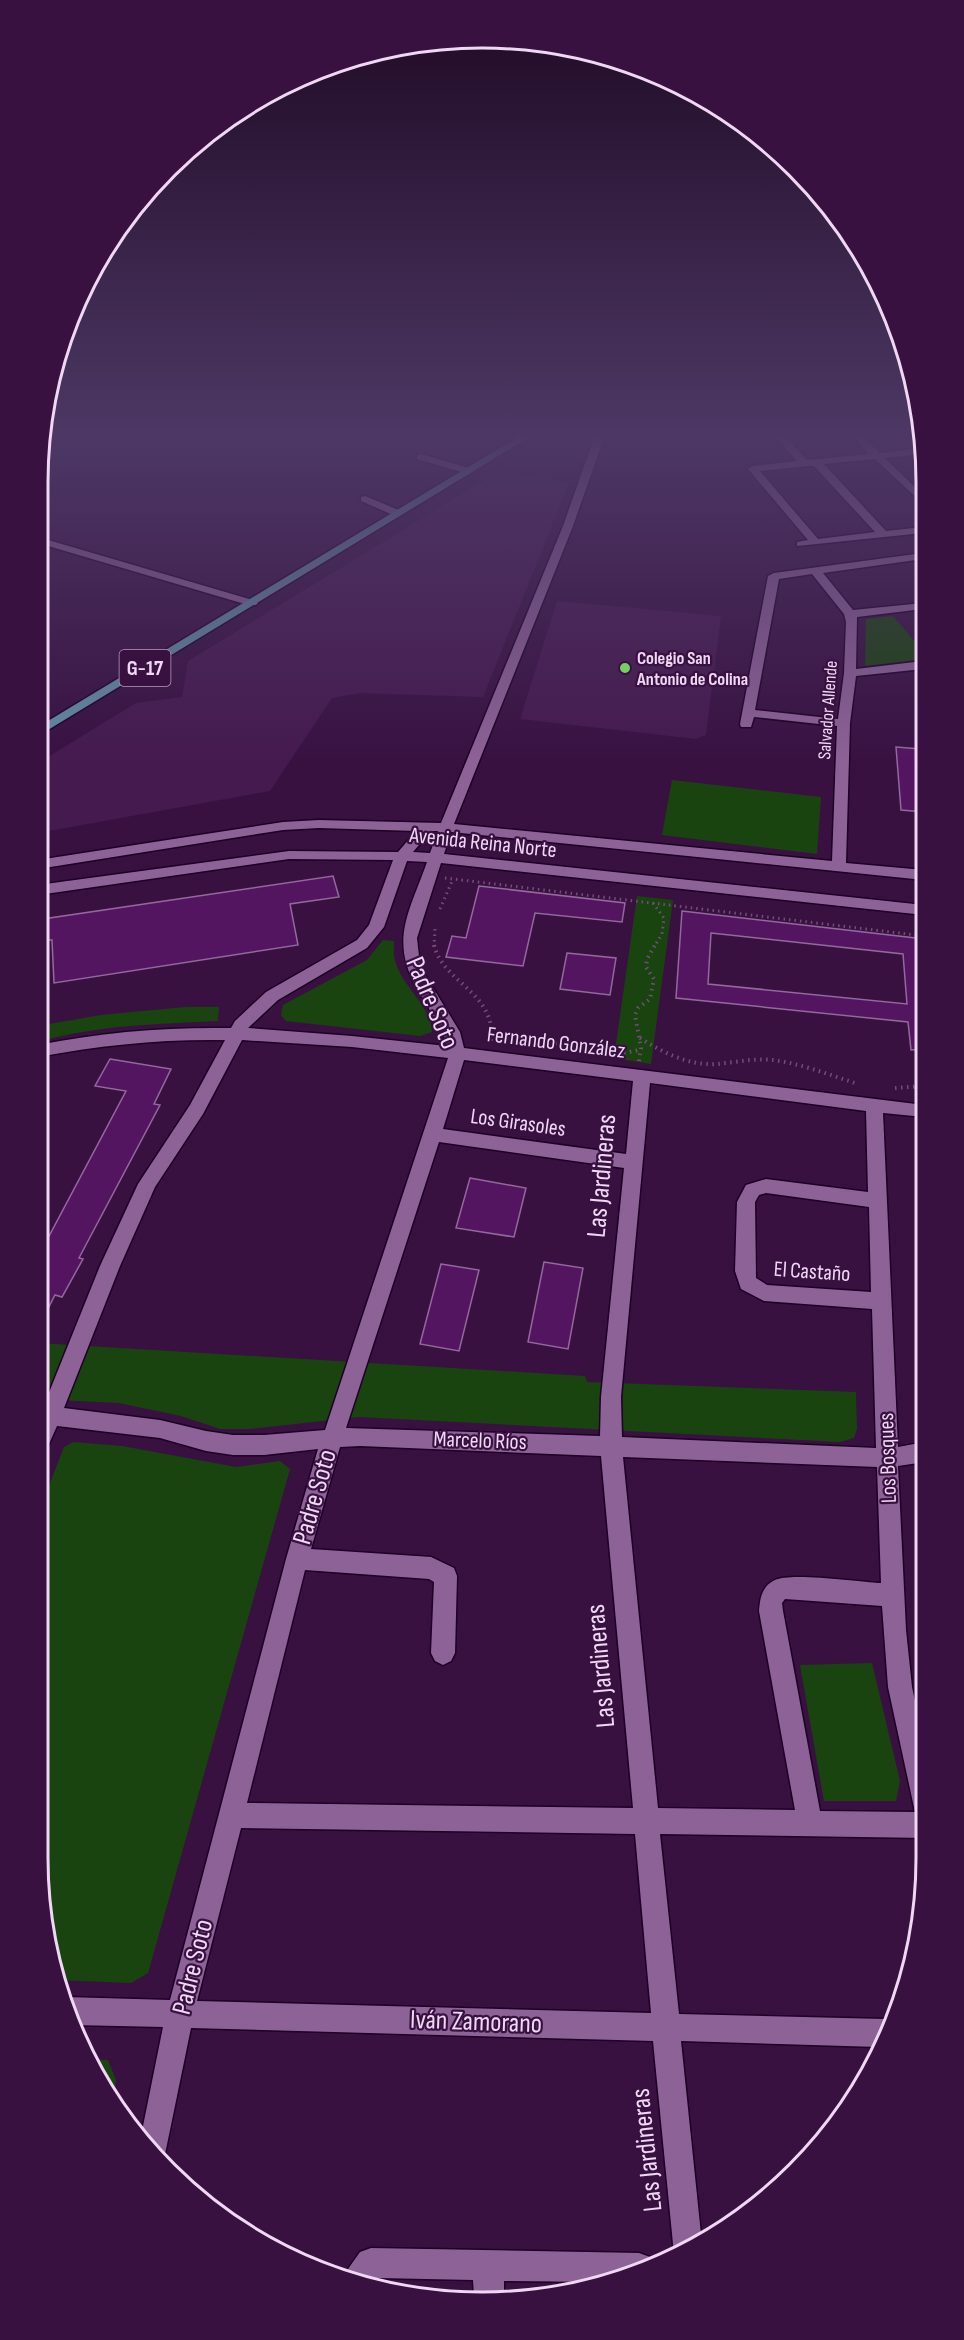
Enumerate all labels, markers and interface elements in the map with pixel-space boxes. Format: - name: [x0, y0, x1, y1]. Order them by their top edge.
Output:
- place label: Colegio San Antonio de Colina: [636, 648, 748, 690]
- road number: G-17: [120, 650, 170, 686]
- street label: Salvador Allende: [814, 660, 842, 760]
- marker: Colegio San Antonio de Colina: [618, 661, 632, 675]
- street label: Avenida Reina Norte: [407, 822, 558, 864]
- street label: Padre Soto: [398, 952, 466, 1054]
- street label: Fernando González: [485, 1021, 627, 1065]
- street label: Los Girasoles: [469, 1103, 567, 1143]
- street label: Las Jardineras: [581, 1113, 623, 1239]
- street label: El Castaño: [773, 1256, 851, 1288]
- street label: Los Bosques: [873, 1412, 903, 1504]
- street label: Marcelo Ríos: [433, 1426, 527, 1456]
- street label: Padre Soto: [286, 1446, 344, 1548]
- street label: Las Jardineras: [580, 1603, 622, 1729]
- street label: Padre Soto: [166, 1916, 220, 2018]
- street label: Iván Zamorano: [409, 2004, 543, 2040]
- street label: Las Jardineras: [625, 2087, 669, 2213]

